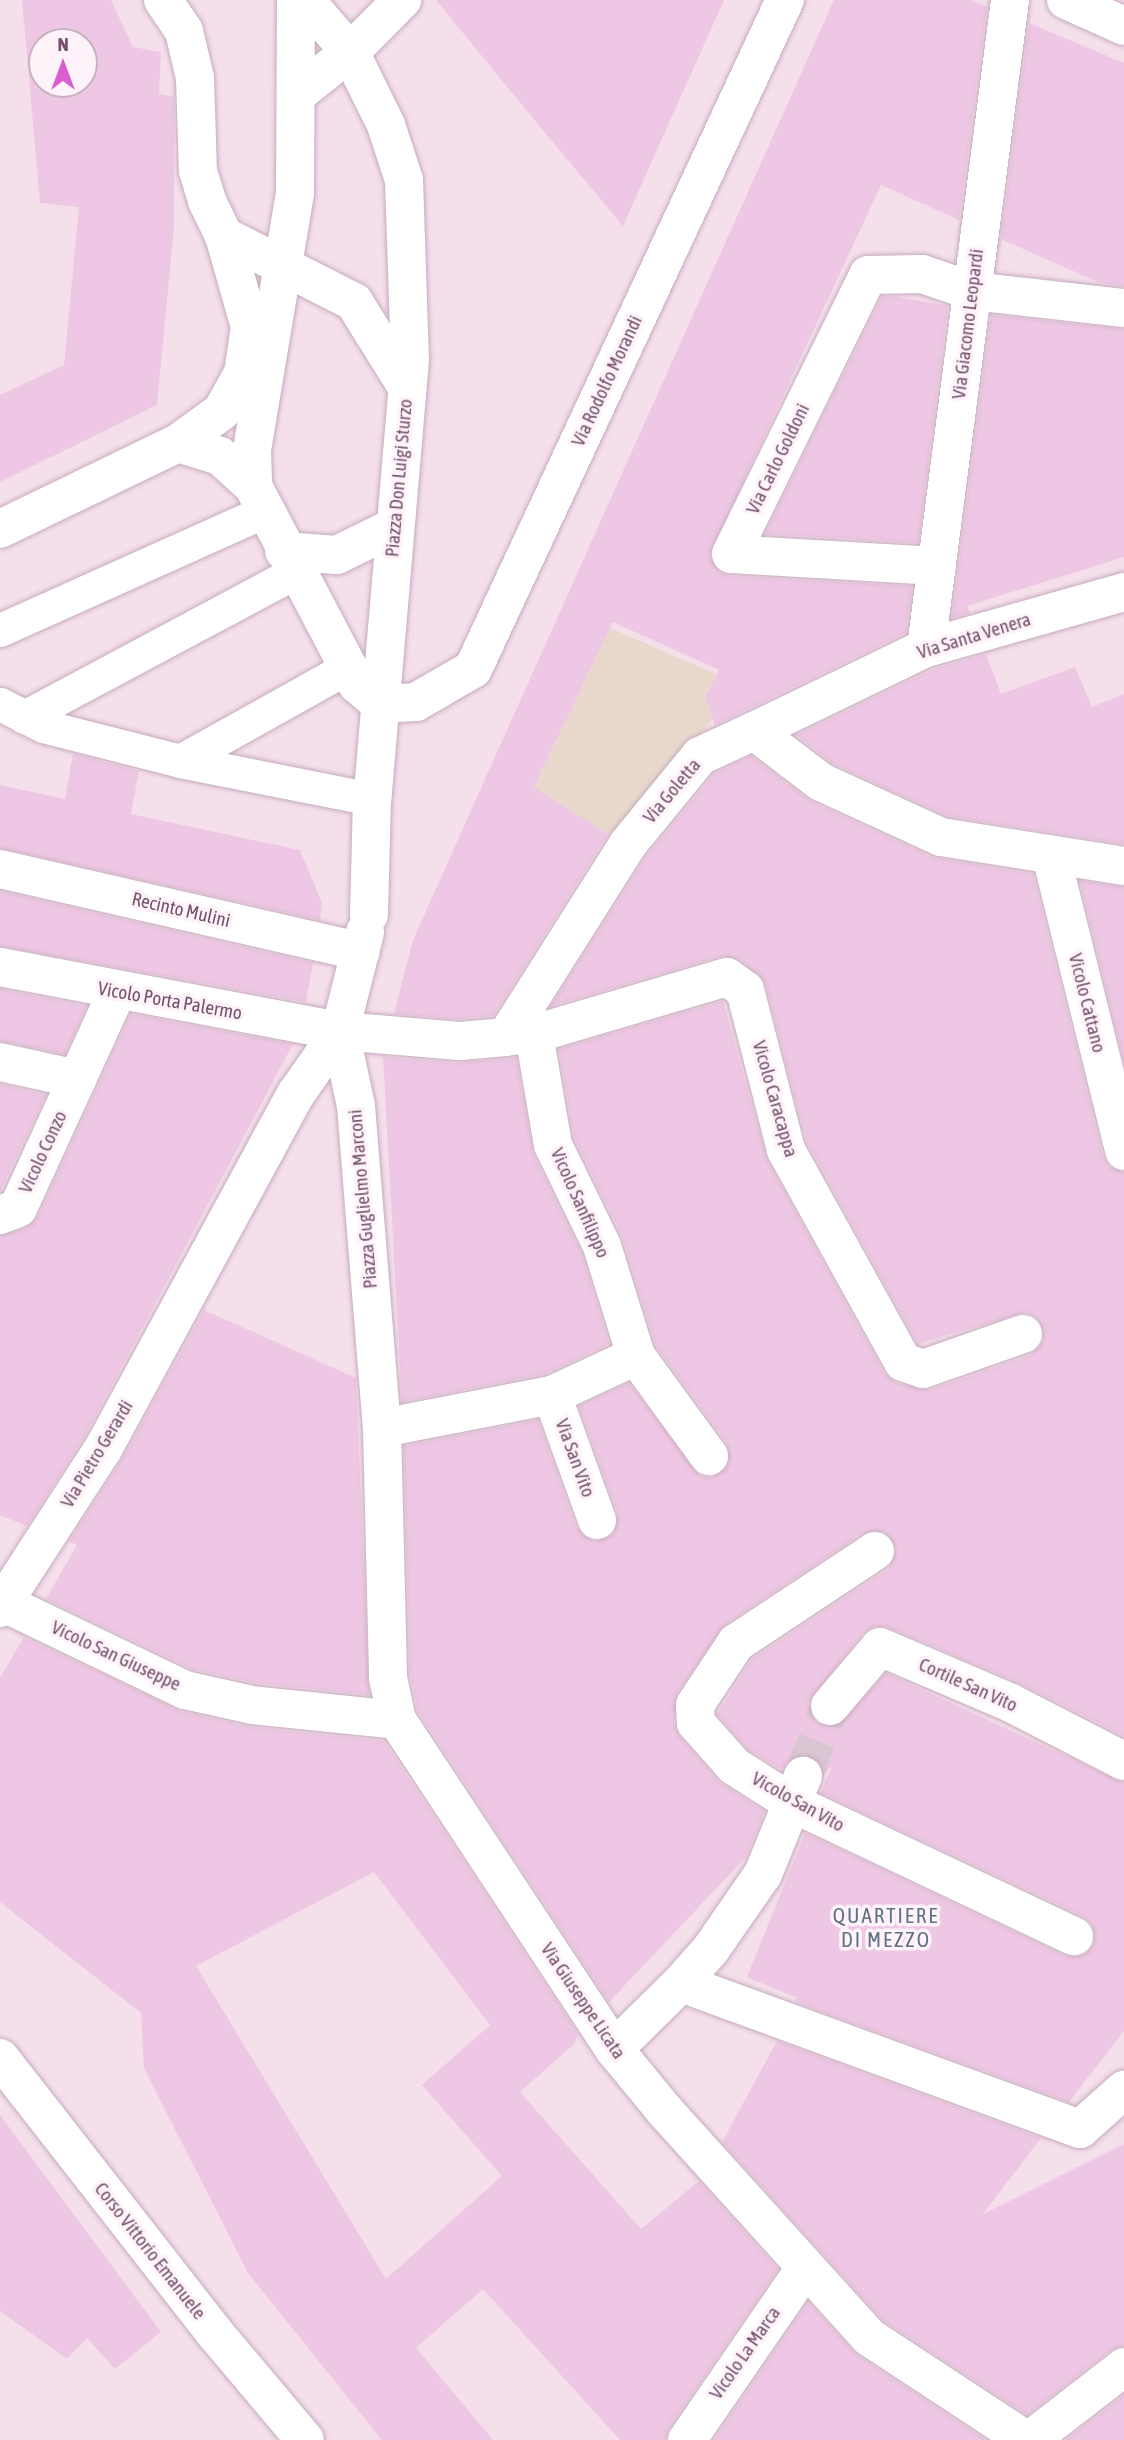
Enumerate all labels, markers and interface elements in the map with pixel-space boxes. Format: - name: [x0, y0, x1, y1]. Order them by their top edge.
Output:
- north arrow: [28, 28, 98, 98]
- text: N: [57, 33, 69, 55]
- street label: Via Giacomo Leopardi: [947, 248, 989, 400]
- street label: Via Rodolfo Morandi: [567, 312, 647, 450]
- street label: Piazza Don Luigi Sturzo: [381, 398, 417, 558]
- street label: Via Carlo Goldoni: [741, 400, 815, 518]
- street label: Via Santa Venera: [915, 608, 1033, 664]
- street label: Via Goletta: [638, 754, 706, 828]
- street label: Recinto Mulini: [130, 888, 232, 932]
- street label: Vicolo Cattano: [1064, 951, 1110, 1055]
- street label: Vicolo Porta Palermo: [96, 977, 244, 1025]
- street label: Vicolo Caracappa: [747, 1038, 803, 1160]
- street label: Vicolo Conzo: [14, 1107, 72, 1197]
- street label: Piazza Guglielmo Marconi: [344, 1109, 382, 1289]
- street label: Vicolo Sanfilippo: [546, 1144, 614, 1262]
- street label: Via Pietro Gerardi: [56, 1396, 138, 1512]
- street label: Via San Vito: [550, 1416, 600, 1500]
- street label: Vicolo San Giuseppe: [48, 1616, 184, 1696]
- street label: Cortile San Vito: [915, 1653, 1021, 1717]
- street label: Vicolo San Vito: [748, 1767, 848, 1837]
- district label: QUARTIERE DI MEZZO: [834, 1902, 938, 1952]
- street label: Via Giuseppe Licata: [536, 1939, 630, 2063]
- street label: Corso Vittorio Emanuele: [90, 2178, 210, 2324]
- street label: Vicolo La Marca: [705, 2302, 785, 2404]

